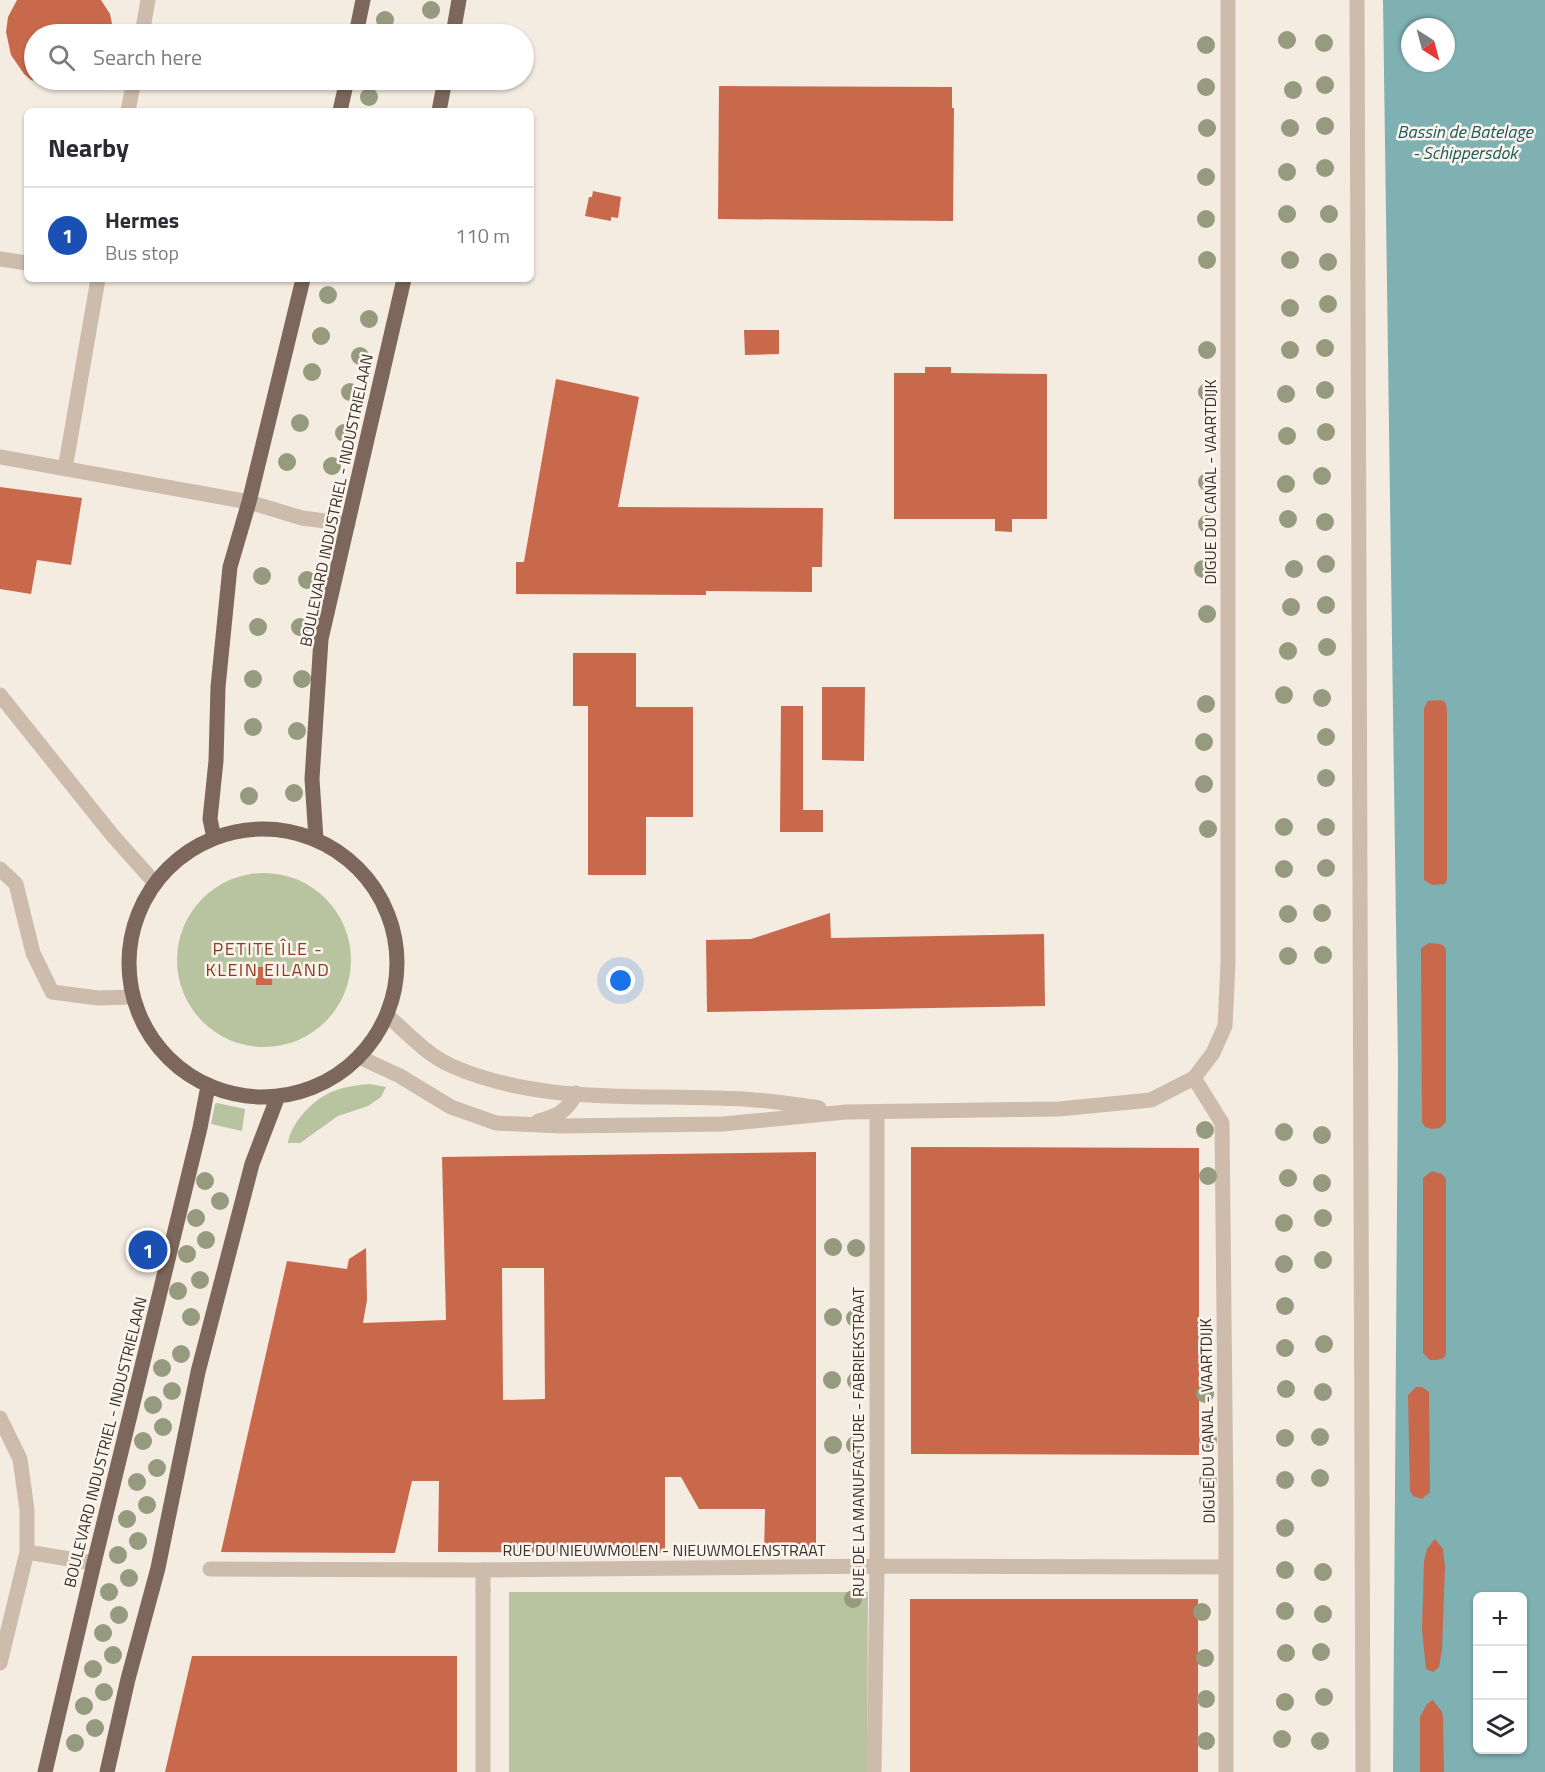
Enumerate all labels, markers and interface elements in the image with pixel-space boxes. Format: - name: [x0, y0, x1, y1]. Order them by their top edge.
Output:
- north arrow: [1401, 18, 1455, 72]
- search box: [24, 24, 534, 90]
- text: Search here: [93, 40, 202, 74]
- icon: search: [45, 41, 78, 74]
- water label: Bassin de Batelage - Schippersdok: [1397, 118, 1535, 166]
- text: Nearby: [48, 128, 129, 167]
- text: Hermes: [105, 203, 179, 237]
- text: 1: [62, 220, 73, 251]
- text: 110 m: [455, 220, 510, 251]
- text: Bus stop: [105, 237, 179, 268]
- street label: BOULEVARD INDUSTRIEL - INDUSTRIELAAN: [293, 351, 379, 649]
- street label: DIGUE DU CANAL - VAARTDIJK: [1198, 379, 1222, 585]
- district label: PETITE ÎLE - KLEIN EILAND: [206, 935, 330, 983]
- your location: [606, 966, 635, 995]
- pin: 1: [128, 1228, 168, 1272]
- street label: RUE DE LA MANUFACTURE - FABRIEKSTRAAT: [846, 1286, 870, 1597]
- street label: BOULEVARD INDUSTRIEL - INDUSTRIELAAN: [57, 1294, 153, 1590]
- street label: DIGUE DU CANAL - VAARTDIJK: [1193, 1318, 1221, 1524]
- street label: RUE DU NIEUWMOLEN - NIEUWMOLENSTRAAT: [502, 1538, 826, 1562]
- map controls: [1473, 1592, 1527, 1754]
- button: +: [1473, 1592, 1527, 1646]
- button: −: [1473, 1646, 1527, 1700]
- button: layers: [1473, 1700, 1527, 1754]

